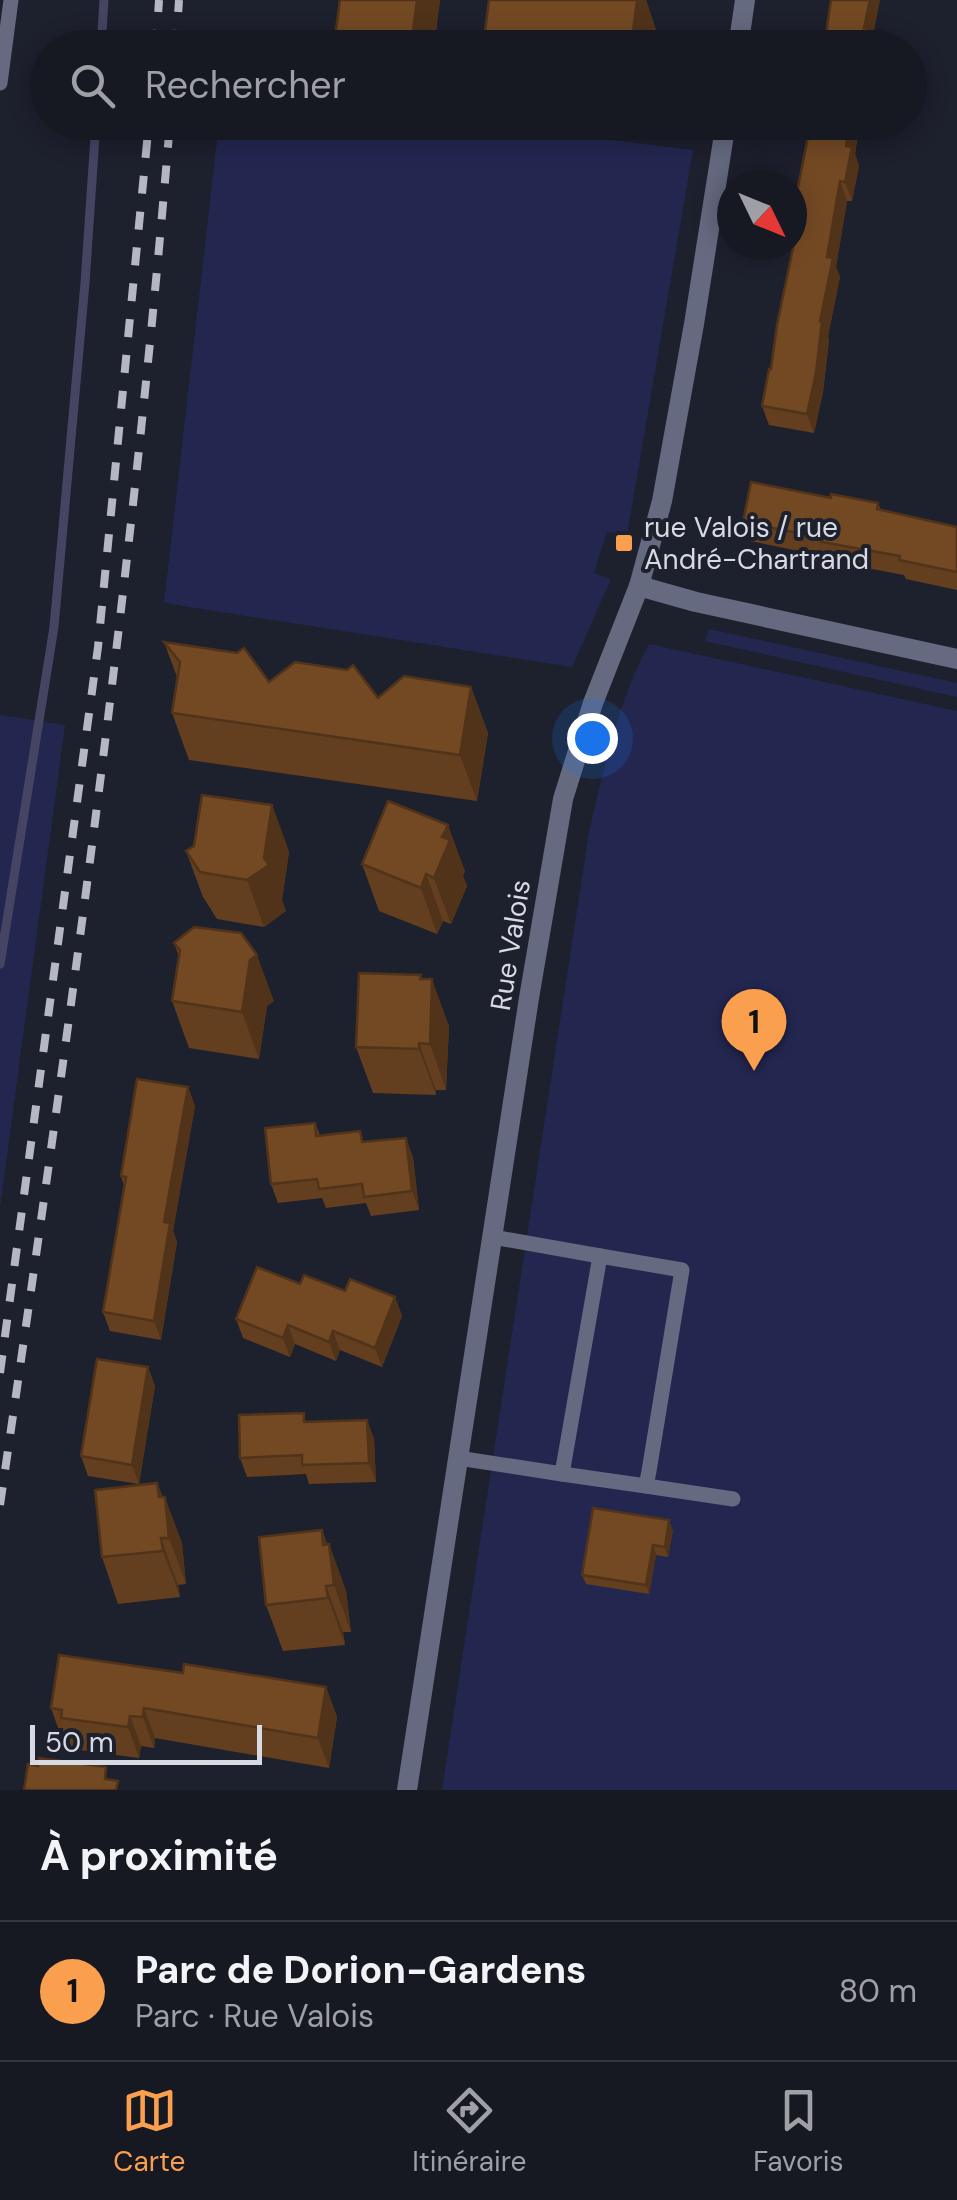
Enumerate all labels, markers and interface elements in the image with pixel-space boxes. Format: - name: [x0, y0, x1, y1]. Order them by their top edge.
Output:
- search box: [30, 30, 927, 140]
- icon: search: [65, 58, 120, 113]
- text: Rechercher: [145, 60, 346, 110]
- north arrow: [717, 170, 807, 260]
- place label: rue Valois / rue André-Chartrand: [644, 509, 869, 578]
- marker: rue Valois / rue André-Chartrand: [613, 532, 635, 554]
- your location: [567, 713, 618, 764]
- street label: Rue Valois: [482, 877, 539, 1013]
- pin: 1: [722, 988, 786, 1071]
- scale bar: [30, 1720, 262, 1764]
- text: 50 m: [45, 1724, 114, 1761]
- text: À proximité: [40, 1828, 278, 1883]
- text: Parc de Dorion-Gardens: [135, 1945, 586, 1995]
- text: 1: [67, 1970, 78, 2012]
- text: 80 m: [839, 1970, 917, 2012]
- text: Parc · Rue Valois: [135, 1995, 374, 2037]
- tab: Carte: [113, 2083, 186, 2180]
- tab: Itinéraire: [412, 2083, 526, 2180]
- tab: Favoris: [753, 2083, 844, 2180]

